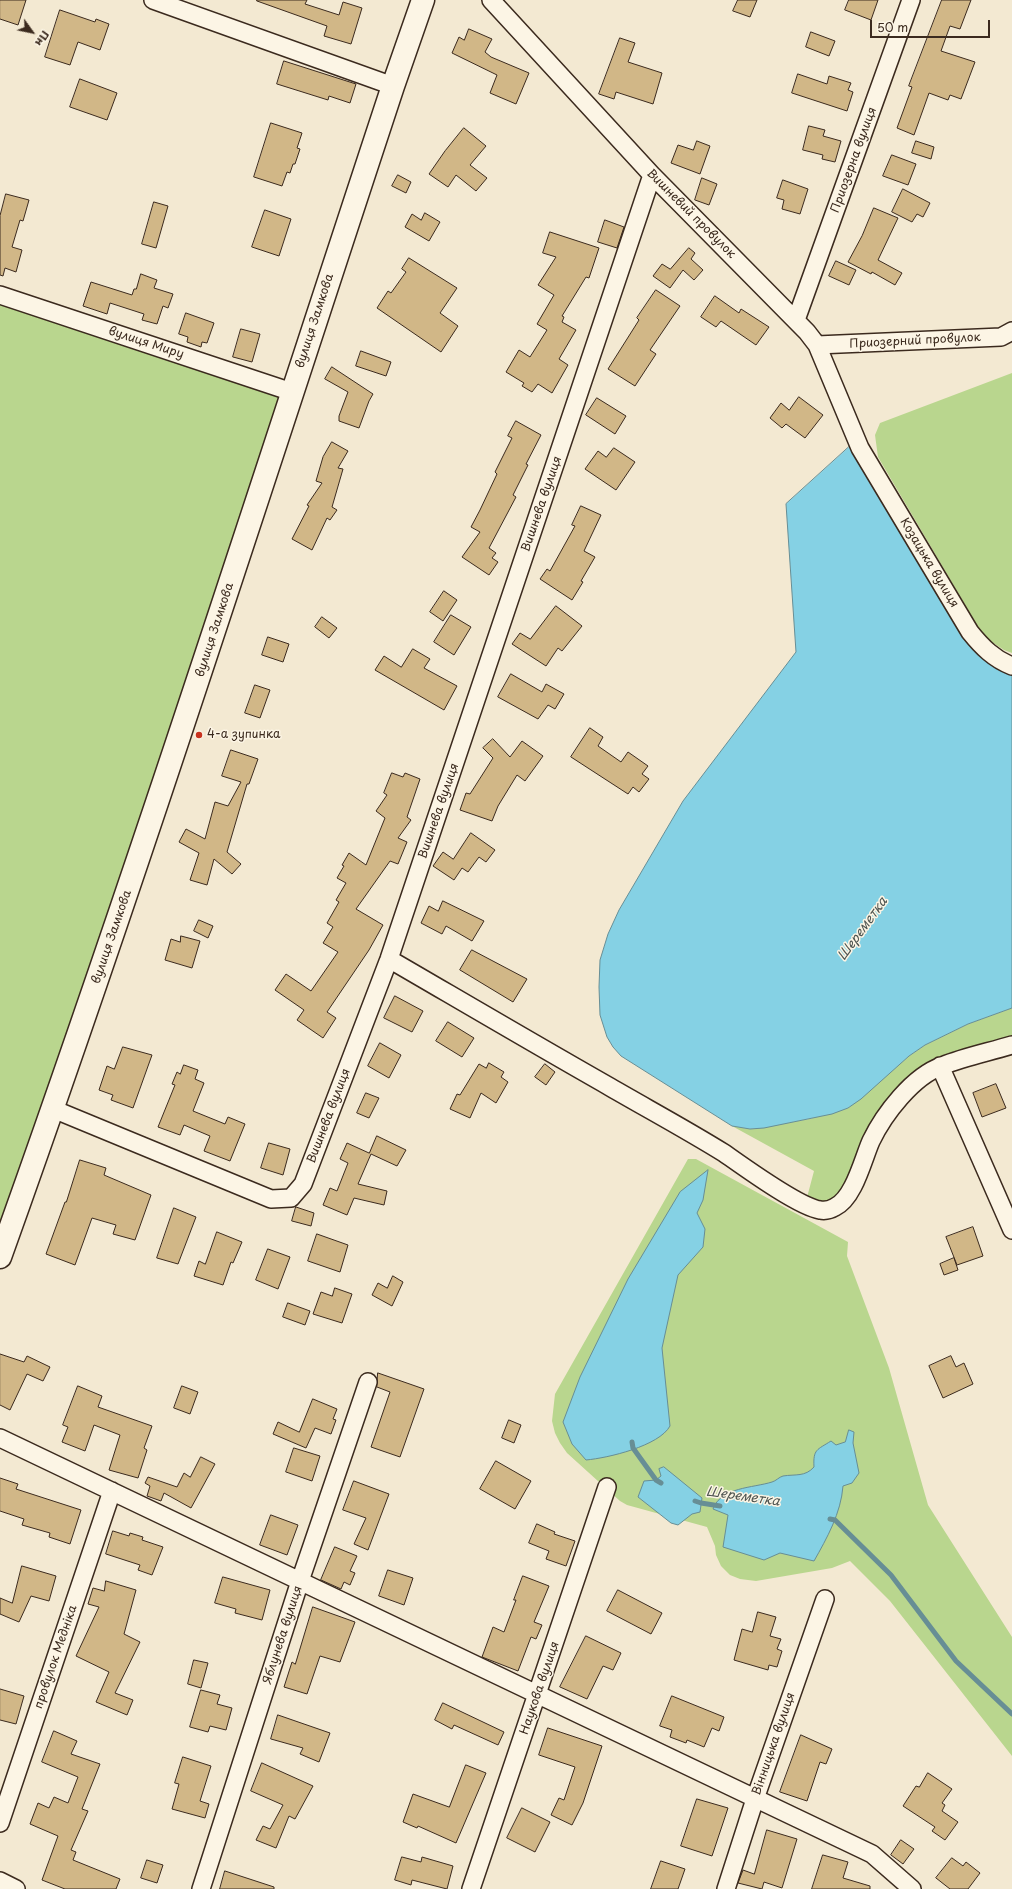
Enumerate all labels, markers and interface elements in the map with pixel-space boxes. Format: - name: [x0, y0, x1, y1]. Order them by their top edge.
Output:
- north arrow: [12, 12, 52, 52]
- scale bar: [872, 12, 992, 38]
- text: 50 m: [877, 18, 908, 36]
- text: Пн: [31, 27, 54, 50]
- street label: Приозерна вулиця: [828, 105, 880, 215]
- street label: Вишневий провулок: [643, 166, 739, 262]
- street label: вулиця Замкова: [293, 272, 337, 370]
- street label: вулиця Миру: [106, 324, 186, 362]
- street label: Приозерний провулок: [849, 330, 981, 352]
- street label: Вишнева вулиця: [519, 454, 565, 554]
- street label: Козацька вулиця: [897, 516, 961, 610]
- street label: вулиця Замкова: [193, 581, 237, 679]
- place label: 4-а зупинка: [207, 728, 280, 742]
- marker: 4-а зупинка: [194, 730, 204, 740]
- street label: Вишнева вулиця: [416, 761, 462, 861]
- street label: вулиця Замкова: [89, 888, 135, 986]
- water label: Шереметка: [835, 894, 891, 964]
- street label: Вишнева вулиця: [304, 1067, 354, 1165]
- water label: Шереметка: [705, 1484, 781, 1510]
- street label: Яблунева вулиця: [260, 1584, 306, 1686]
- street label: провулок Медніка: [32, 1603, 80, 1711]
- street label: Наукова вулиця: [517, 1640, 563, 1736]
- street label: Вінницька вулиця: [750, 1691, 798, 1797]

